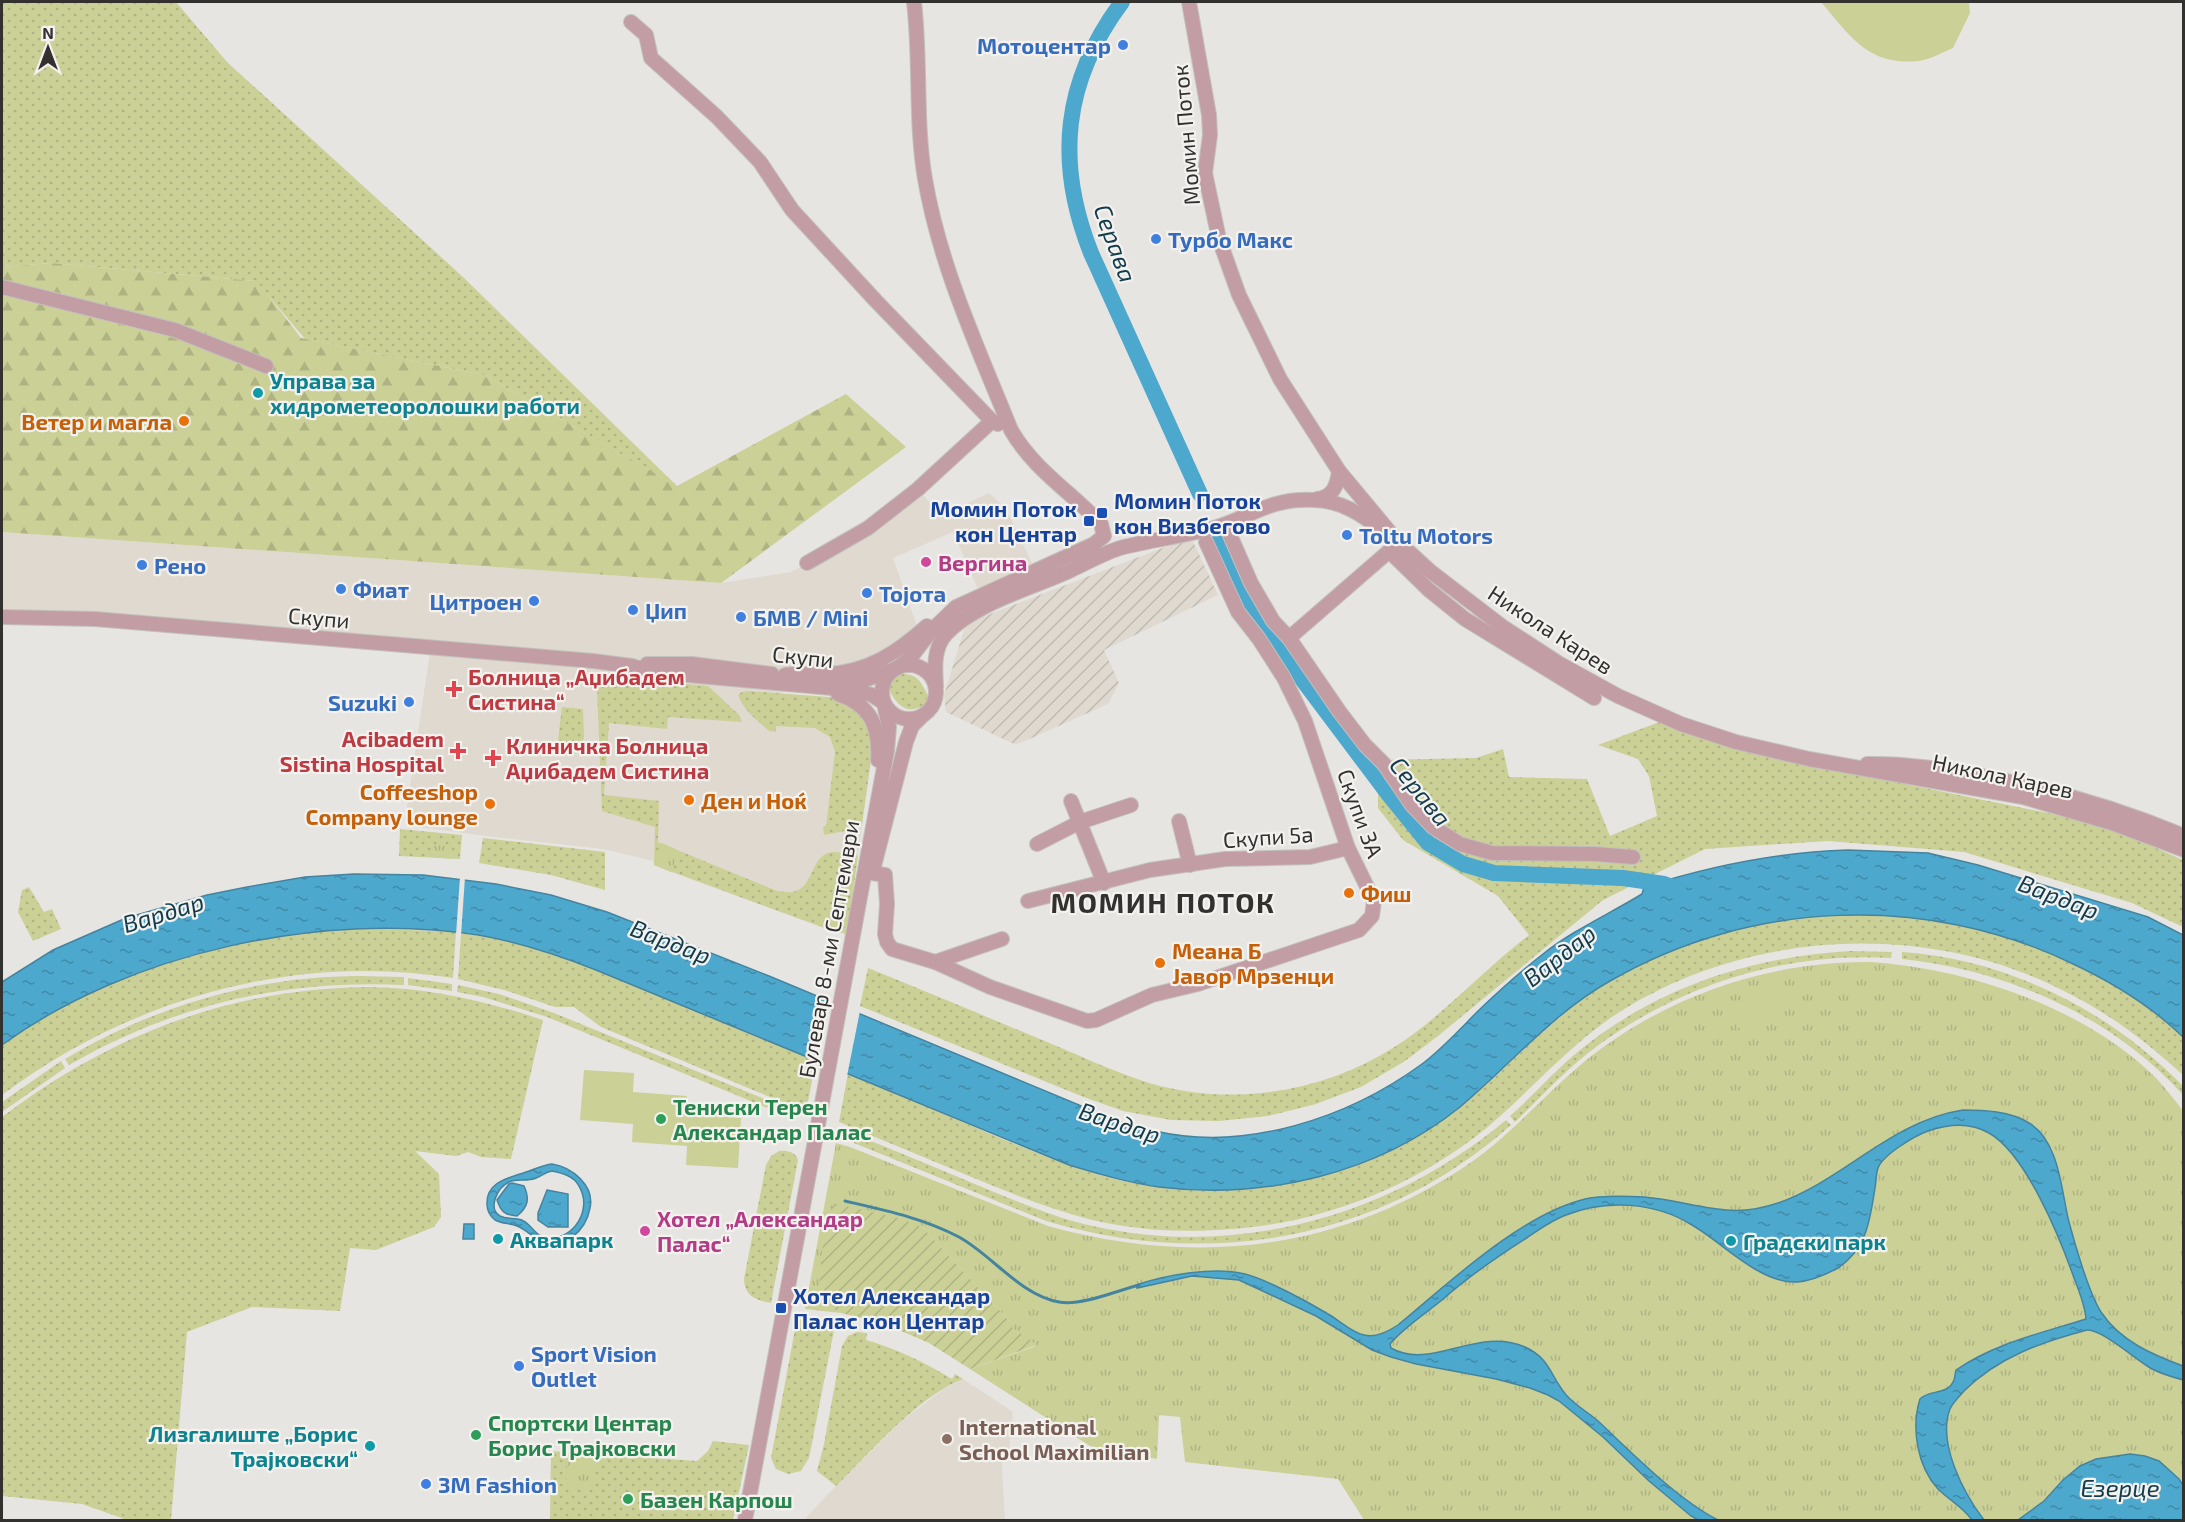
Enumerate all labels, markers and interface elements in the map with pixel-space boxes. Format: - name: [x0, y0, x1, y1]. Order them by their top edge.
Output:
- north arrow: [18, 18, 78, 78]
- text: N: [42, 23, 54, 42]
- place label: Мотоцентар: [977, 32, 1111, 58]
- marker: Мотоцентар: [1116, 38, 1130, 52]
- street label: Момин Поток: [1166, 63, 1204, 206]
- water label: Серава: [1089, 200, 1143, 286]
- place label: Турбо Макс: [1168, 226, 1293, 252]
- marker: Турбо Макс: [1149, 232, 1163, 246]
- place label: Управа за хидрометеоролошки работи: [270, 367, 580, 418]
- marker: Управа за хидрометеоролошки работи: [251, 386, 265, 400]
- place label: Ветер и магла: [21, 408, 172, 434]
- marker: Ветер и магла: [177, 414, 191, 428]
- place label: Момин Поток кон Визбегово: [1114, 487, 1271, 538]
- place label: Момин Поток кон Центар: [930, 495, 1077, 546]
- marker: Момин Поток кон Визбегово: [1095, 506, 1109, 520]
- marker: Момин Поток кон Центар: [1082, 514, 1096, 528]
- place label: Toltu Motors: [1359, 522, 1493, 548]
- marker: Toltu Motors: [1340, 528, 1354, 542]
- place label: Вергина: [938, 549, 1027, 575]
- place label: Рено: [154, 552, 206, 578]
- marker: Вергина: [919, 555, 933, 569]
- marker: Рено: [135, 558, 149, 572]
- place label: Фиат: [353, 576, 409, 602]
- street label: Никола Карев: [1484, 579, 1618, 679]
- place label: Тојота: [879, 580, 946, 606]
- marker: Фиат: [334, 582, 348, 596]
- marker: Тојота: [860, 586, 874, 600]
- place label: Цитроен: [430, 588, 522, 614]
- marker: Цитроен: [527, 594, 541, 608]
- place label: Џип: [645, 597, 687, 623]
- street label: Скупи: [287, 601, 351, 634]
- marker: Џип: [626, 603, 640, 617]
- place label: БМВ / Mini: [753, 604, 868, 630]
- marker: БМВ / Mini: [734, 610, 748, 624]
- street label: Скупи: [771, 640, 835, 673]
- place label: Болница „Аџибадем Систина“: [468, 663, 685, 714]
- marker: Болница „Аџибадем Систина“: [445, 680, 463, 698]
- place label: Suzuki: [328, 689, 397, 715]
- marker: Suzuki: [402, 695, 416, 709]
- place label: Acibadem Sistina Hospital: [280, 725, 445, 776]
- place label: Клиничка Болница Аџибадем Систина: [506, 732, 709, 783]
- marker: Acibadem Sistina Hospital: [449, 742, 467, 760]
- street label: Никола Карев: [1930, 747, 2076, 803]
- marker: Клиничка Болница Аџибадем Систина: [484, 749, 502, 767]
- water label: Серава: [1384, 750, 1458, 832]
- street label: Скупи 3А: [1332, 765, 1389, 862]
- place label: Coffeeshop Company lounge: [305, 778, 478, 830]
- place label: Ден и Ноќ: [701, 787, 807, 813]
- marker: Ден и Ноќ: [682, 793, 696, 807]
- marker: Coffeeshop Company lounge: [483, 797, 497, 811]
- street label: Булевар 8-ми Септември: [792, 818, 864, 1080]
- street label: Скупи 5а: [1222, 820, 1314, 853]
- water label: Вардар: [2015, 867, 2103, 925]
- place label: Фиш: [1361, 880, 1412, 906]
- district label: МОМИН ПОТОК: [1051, 885, 1275, 919]
- water label: Вардар: [119, 886, 207, 938]
- marker: Фиш: [1342, 886, 1356, 900]
- water label: Вардар: [627, 912, 715, 970]
- water label: Вардар: [1517, 918, 1601, 992]
- place label: Меана Б Јавор Мрзенци: [1172, 937, 1334, 988]
- marker: Меана Б Јавор Мрзенци: [1153, 956, 1167, 970]
- place label: Тениски Терен Александар Палас: [673, 1093, 872, 1144]
- water label: Вардар: [1076, 1095, 1164, 1149]
- marker: Тениски Терен Александар Палас: [654, 1112, 668, 1126]
- place label: Хотел „Александар Палас“: [657, 1205, 863, 1256]
- marker: Хотел „Александар Палас“: [638, 1224, 652, 1238]
- place label: Аквапарк: [510, 1226, 614, 1252]
- place label: Градски парк: [1743, 1228, 1886, 1254]
- marker: Аквапарк: [491, 1232, 505, 1246]
- marker: Градски парк: [1724, 1234, 1738, 1248]
- place label: Хотел Александар Палас кон Центар: [793, 1282, 990, 1333]
- marker: Хотел Александар Палас кон Центар: [774, 1301, 788, 1315]
- place label: Sport Vision Outlet: [531, 1340, 657, 1391]
- marker: Sport Vision Outlet: [512, 1359, 526, 1373]
- place label: Спортски Центар Борис Трајковски: [488, 1409, 676, 1460]
- place label: International School Maximilian: [959, 1413, 1149, 1464]
- place label: Лизгалиште „Борис Трајковски“: [149, 1420, 358, 1471]
- marker: Спортски Центар Борис Трајковски: [469, 1428, 483, 1442]
- marker: International School Maximilian: [940, 1432, 954, 1446]
- marker: Лизгалиште „Борис Трајковски“: [363, 1439, 377, 1453]
- place label: 3M Fashion: [438, 1471, 557, 1497]
- water label: Езерце: [2080, 1473, 2160, 1502]
- marker: 3M Fashion: [419, 1477, 433, 1491]
- place label: Базен Карпош: [640, 1486, 793, 1512]
- marker: Базен Карпош: [621, 1492, 635, 1506]

